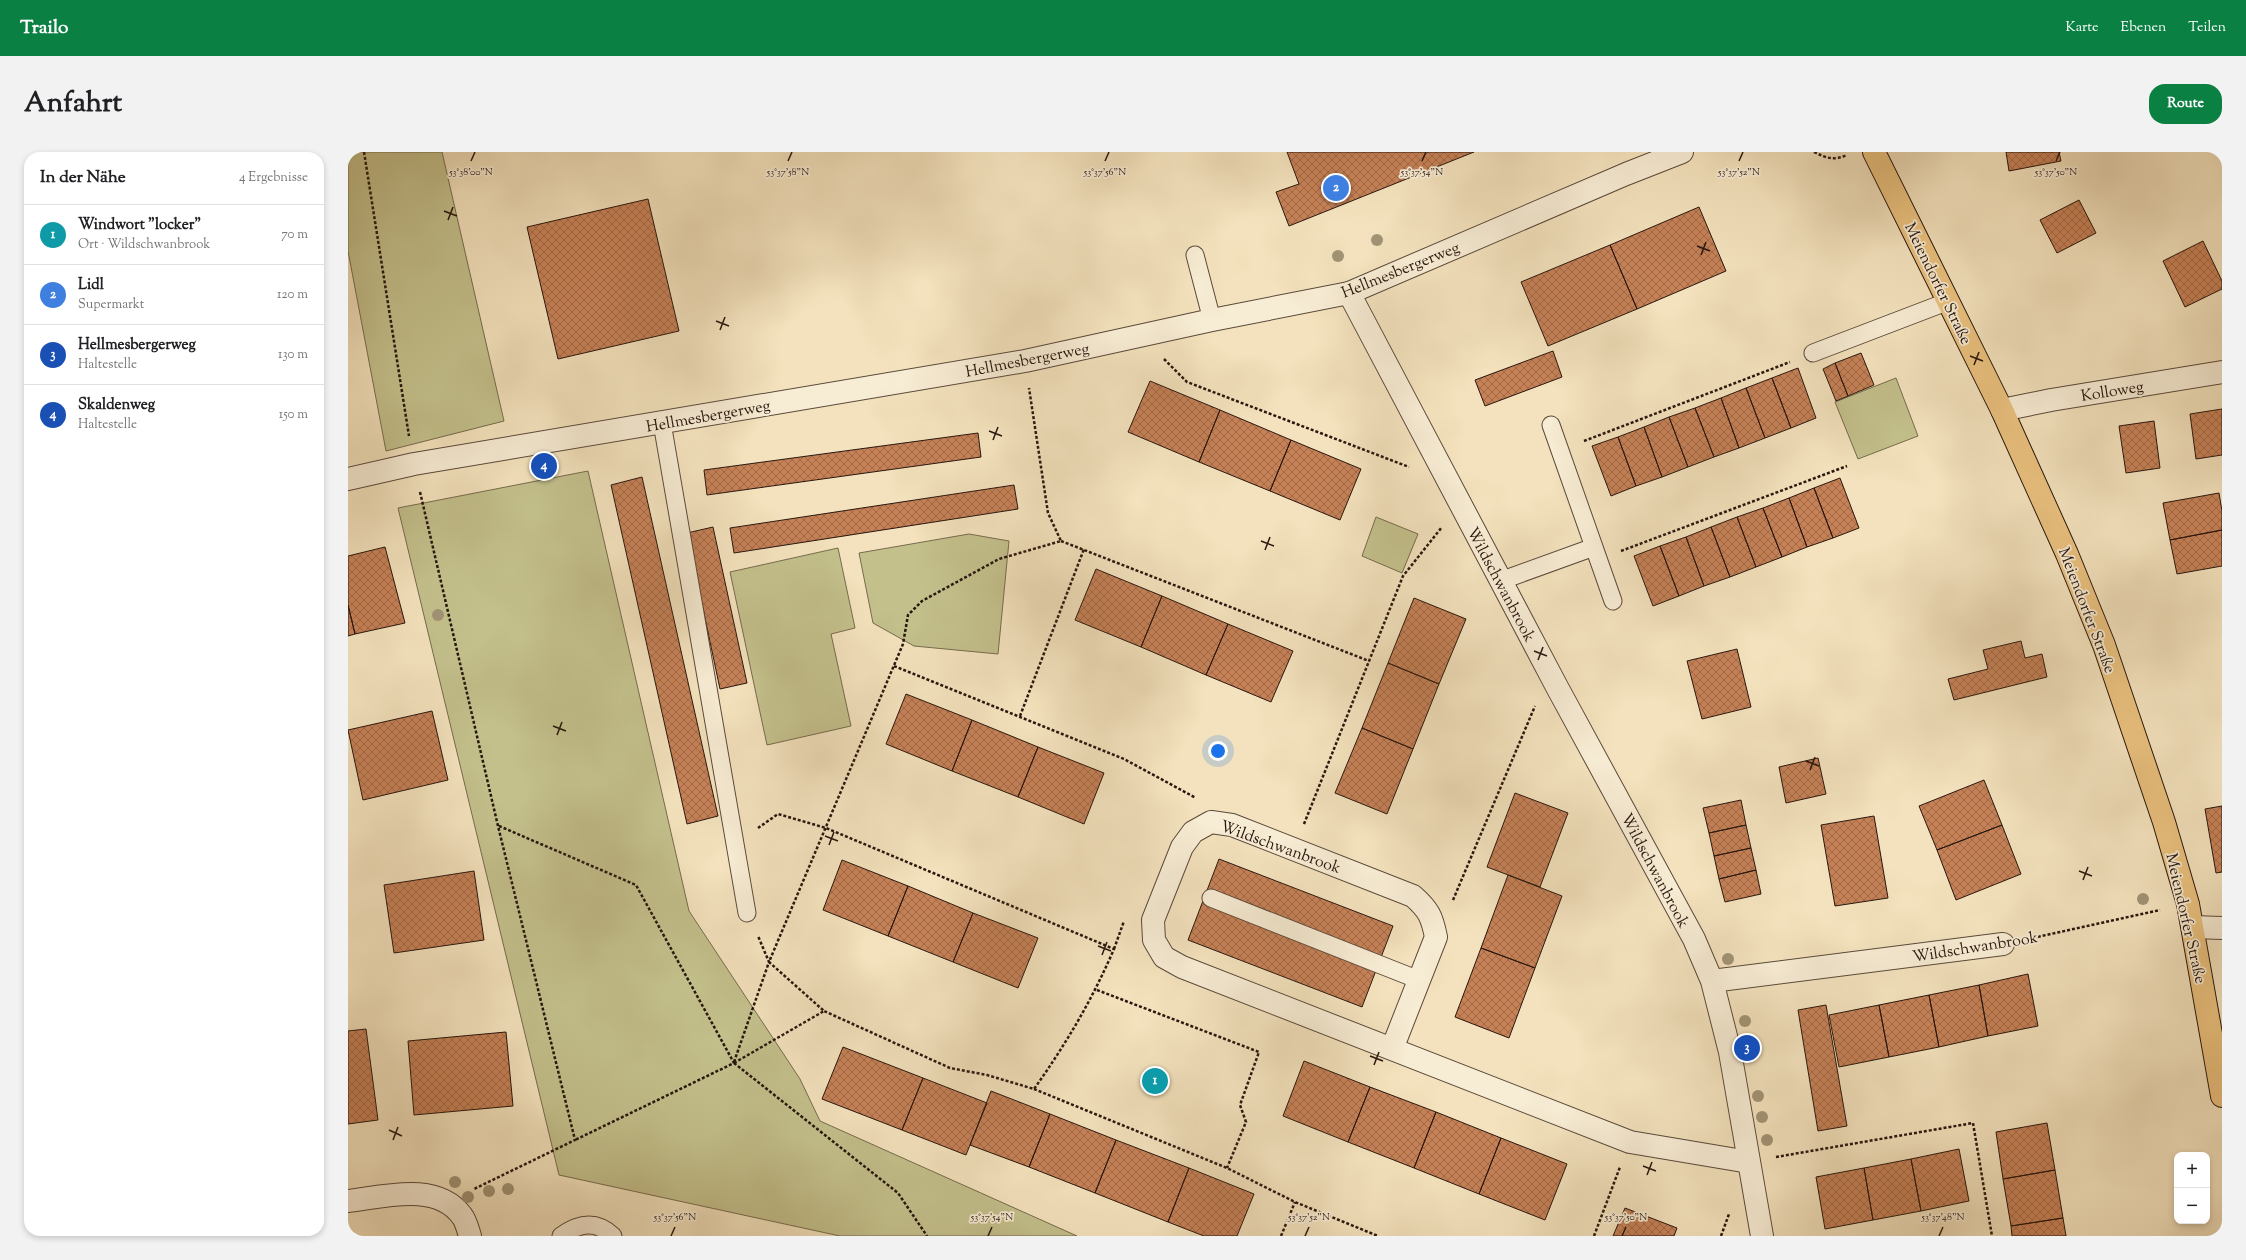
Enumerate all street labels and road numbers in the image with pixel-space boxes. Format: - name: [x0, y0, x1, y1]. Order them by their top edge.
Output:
- street label: Meiendorfer Straße: [1897, 219, 1976, 349]
- street label: Hellmesbergerweg: [1338, 237, 1464, 306]
- street label: Hellmesbergerweg: [964, 338, 1092, 385]
- street label: Kolloweg: [2079, 376, 2146, 409]
- street label: Hellmesbergerweg: [645, 395, 773, 440]
- street label: Wildschwanbrook: [1460, 524, 1540, 647]
- street label: Meiendorfer Straße: [2051, 545, 2120, 677]
- street label: Wildschwanbrook: [1614, 810, 1694, 933]
- street label: Wildschwanbrook: [1217, 816, 1344, 881]
- street label: Meiendorfer Straße: [2158, 851, 2211, 986]
- street label: Wildschwanbrook: [1911, 927, 2040, 970]

